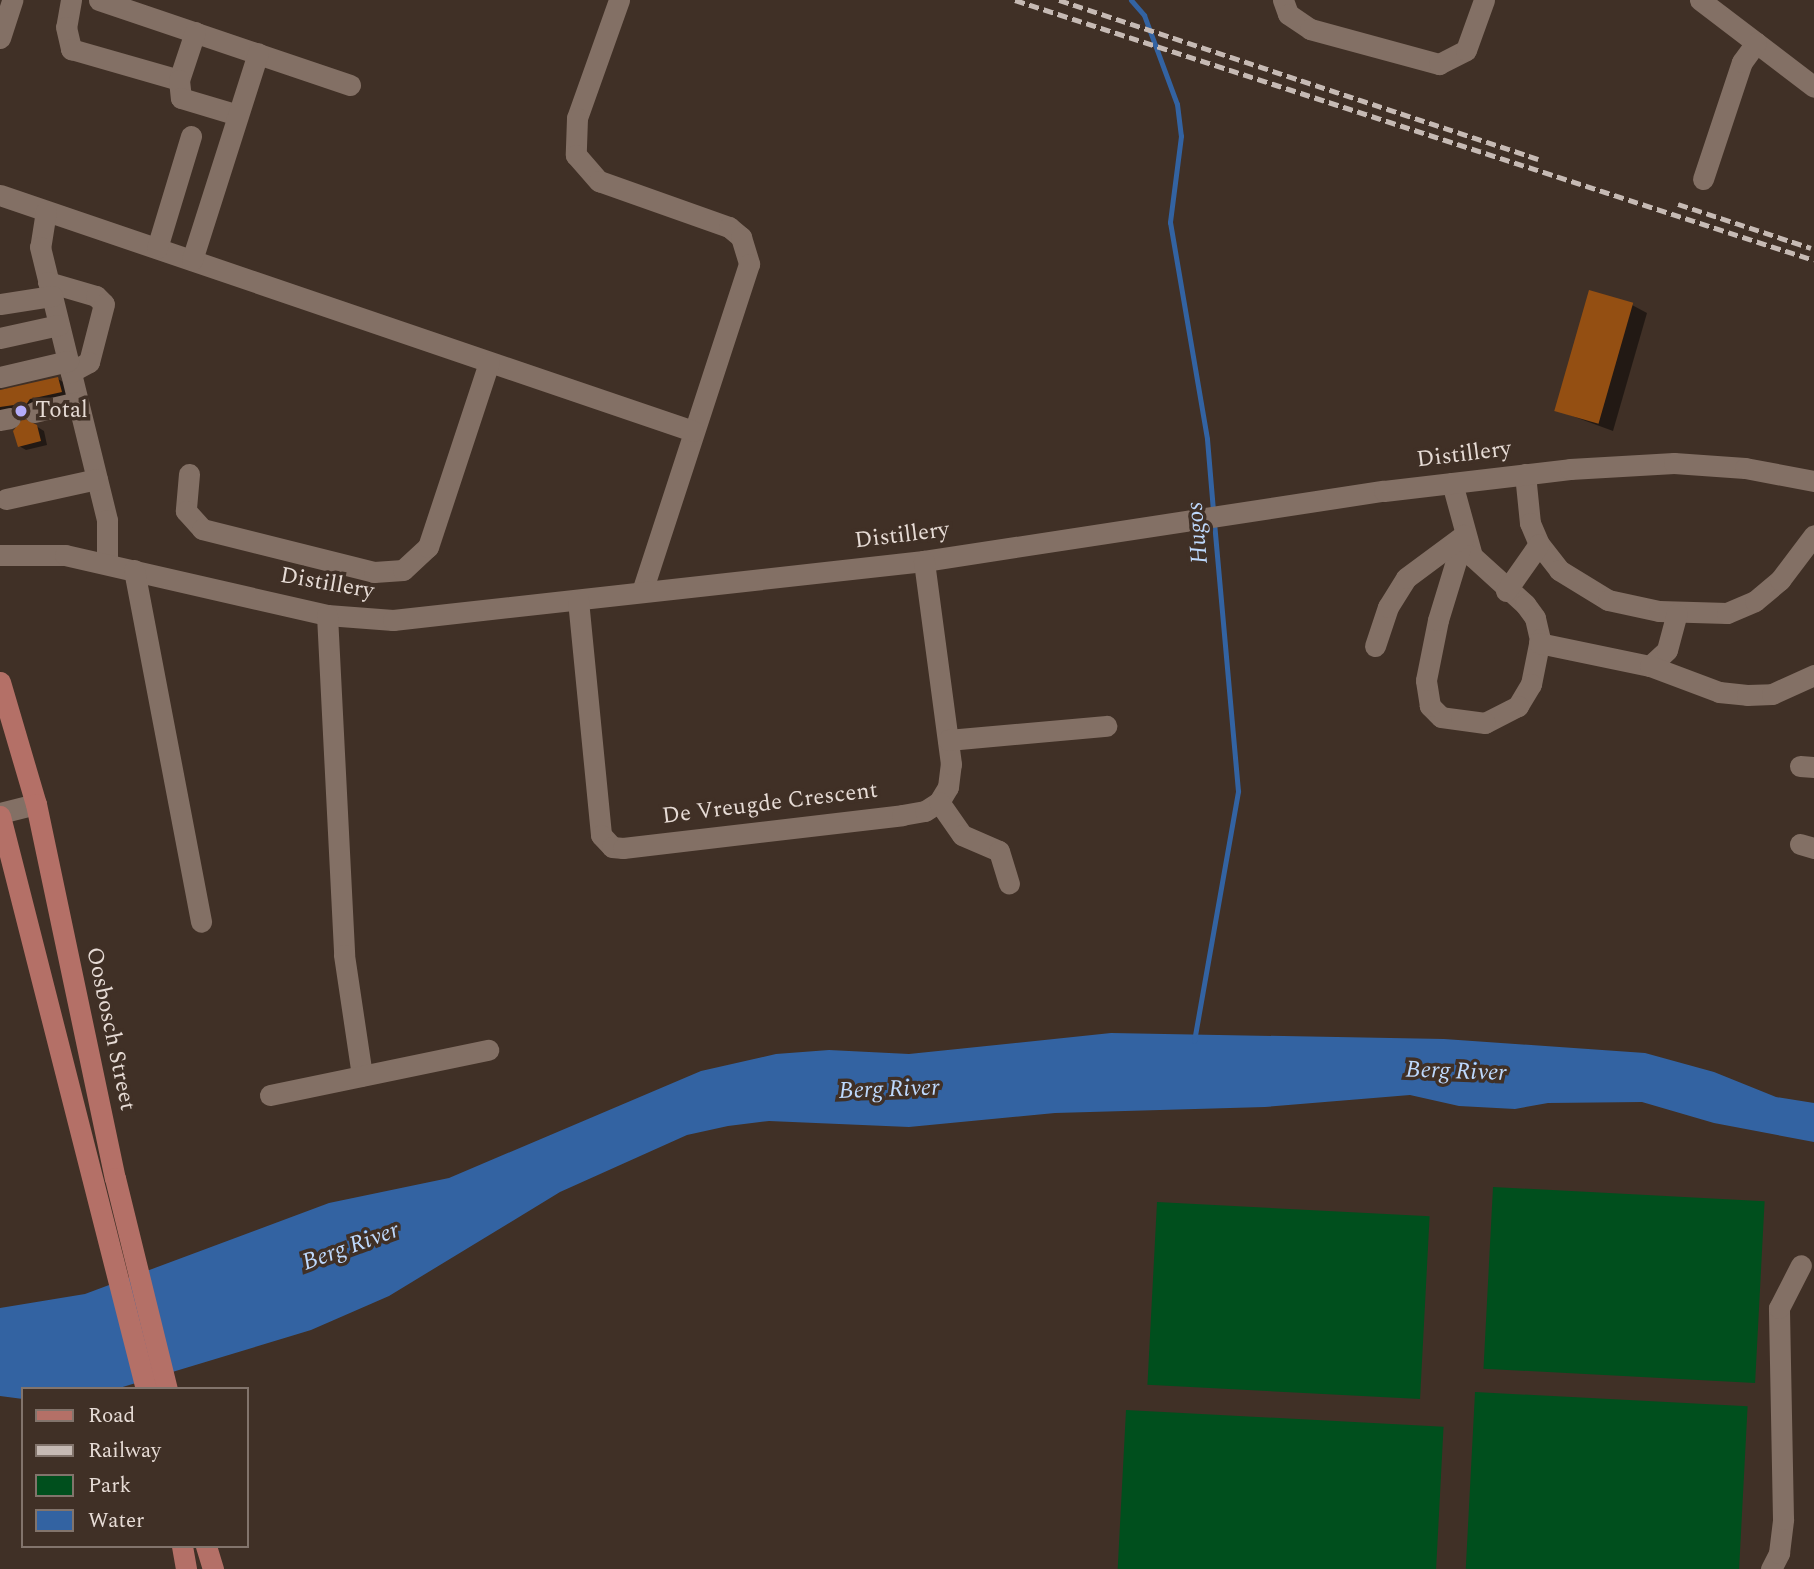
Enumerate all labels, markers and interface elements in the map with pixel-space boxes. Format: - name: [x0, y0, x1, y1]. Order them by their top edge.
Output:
- place label: Total: [35, 397, 88, 425]
- marker: Total: [13, 403, 29, 419]
- street label: Distillery: [1415, 436, 1513, 474]
- water label: Hugos: [1181, 501, 1215, 565]
- street label: Distillery: [853, 517, 951, 555]
- street label: Distillery: [278, 562, 376, 606]
- street label: De Vreugde Crescent: [661, 777, 879, 831]
- street label: Oosbosch Street: [79, 945, 141, 1113]
- water label: Berg River: [1405, 1056, 1507, 1088]
- water label: Berg River: [838, 1074, 940, 1106]
- water label: Berg River: [299, 1216, 403, 1278]
- legend: [21, 1387, 248, 1548]
- text: Road: [88, 1400, 135, 1432]
- text: Railway: [88, 1435, 161, 1467]
- text: Park: [88, 1470, 131, 1502]
- text: Water: [88, 1505, 144, 1537]

